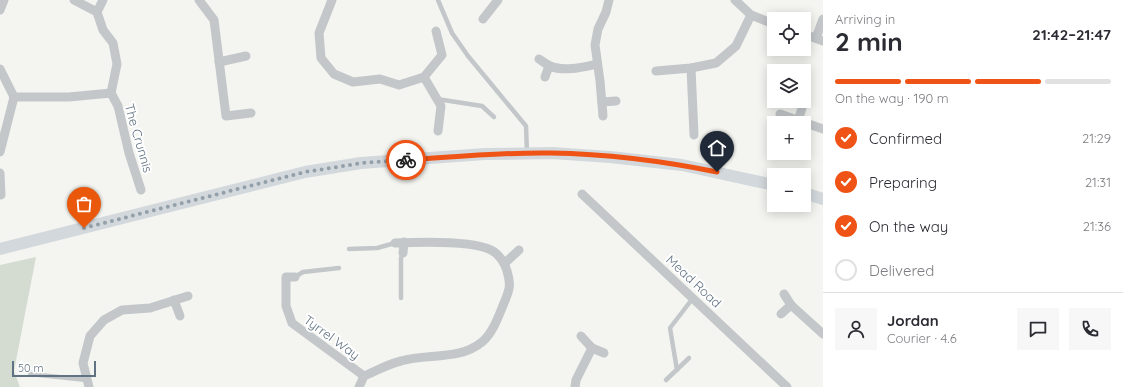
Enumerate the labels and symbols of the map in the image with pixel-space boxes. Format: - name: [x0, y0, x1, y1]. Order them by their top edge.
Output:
- street label: The Crunnis: [122, 102, 156, 174]
- pin: [700, 131, 734, 172]
- courier: [386, 140, 426, 180]
- pin: [67, 187, 101, 228]
- street label: Mead Road: [663, 251, 725, 311]
- street label: Tyrrel Way: [301, 311, 363, 363]
- scale bar: [12, 359, 96, 378]

